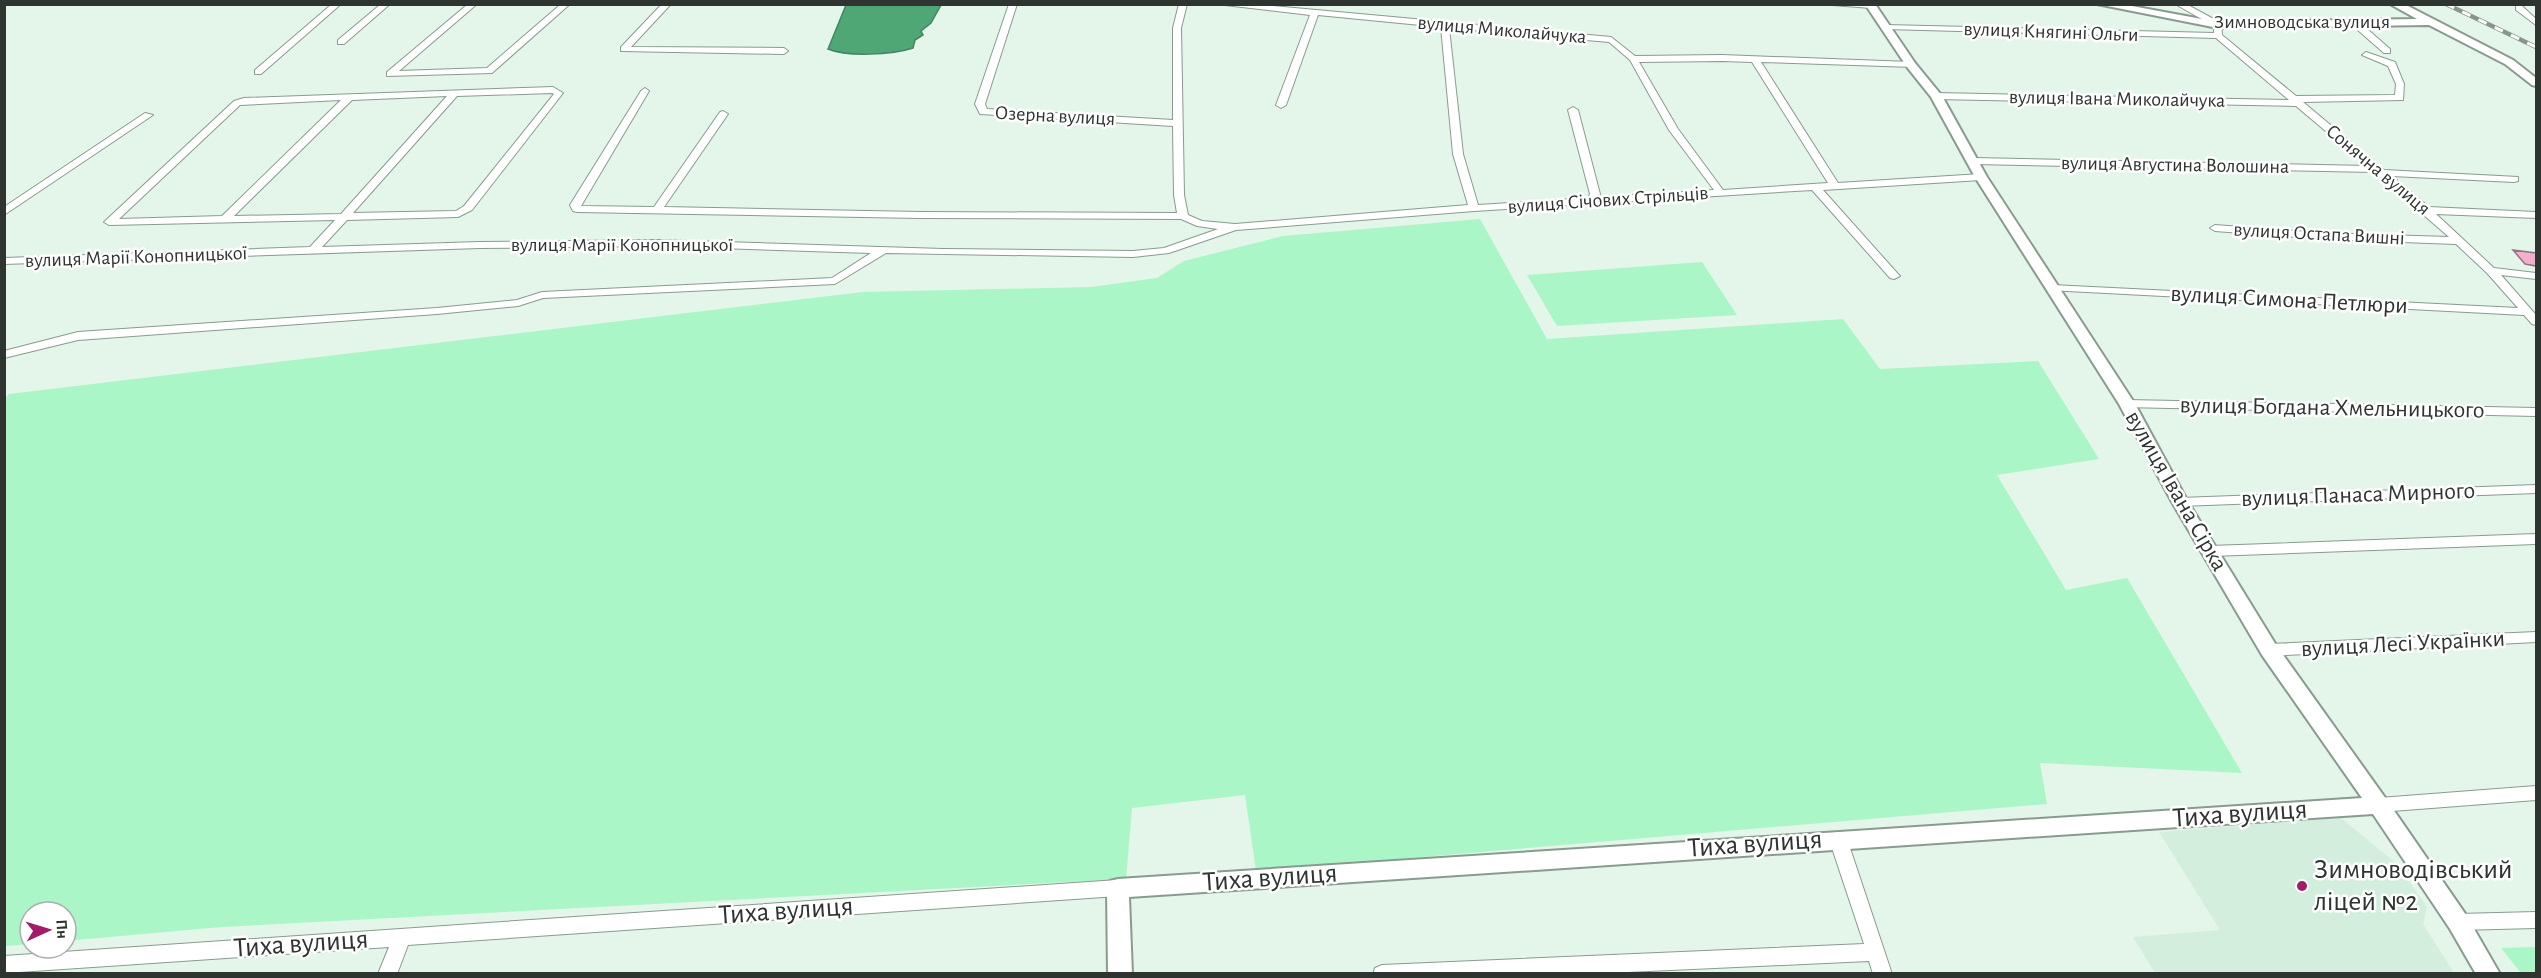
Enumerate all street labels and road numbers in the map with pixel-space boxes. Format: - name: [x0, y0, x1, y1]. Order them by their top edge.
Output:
- street label: Зимноводська вулиця: [2214, 12, 2390, 32]
- street label: вулиця Миколайчука: [1417, 13, 1587, 47]
- street label: вулиця Княгині Ольги: [1963, 19, 2139, 45]
- street label: вулиця Івана Миколайчука: [2009, 87, 2225, 111]
- street label: Озерна вулиця: [994, 103, 1116, 129]
- street label: Сонячна вулиця: [2322, 121, 2434, 219]
- street label: вулиця Августина Волошина: [2061, 153, 2289, 177]
- street label: вулиця Січових Стрільців: [1507, 183, 1709, 217]
- street label: вулиця Остапа Вишні: [2233, 220, 2405, 248]
- street label: вулиця Марії Конопницької: [511, 235, 733, 255]
- street label: вулиця Марії Конопницької: [25, 243, 248, 271]
- street label: вулиця Симона Петлюри: [2170, 282, 2408, 318]
- street label: вулиця Богдана Хмельницького: [2179, 393, 2485, 423]
- street label: вулиця Івана Сірка: [2120, 407, 2232, 575]
- street label: вулиця Панаса Мирного: [2241, 479, 2475, 511]
- street label: вулиця Лесі Українки: [2300, 627, 2506, 661]
- street label: Тиха вулиця: [2172, 795, 2308, 833]
- street label: Тиха вулиця: [1687, 825, 1823, 863]
- street label: Тиха вулиця: [1202, 859, 1338, 897]
- street label: Тиха вулиця: [718, 892, 854, 930]
- street label: Тиха вулиця: [233, 925, 369, 963]

